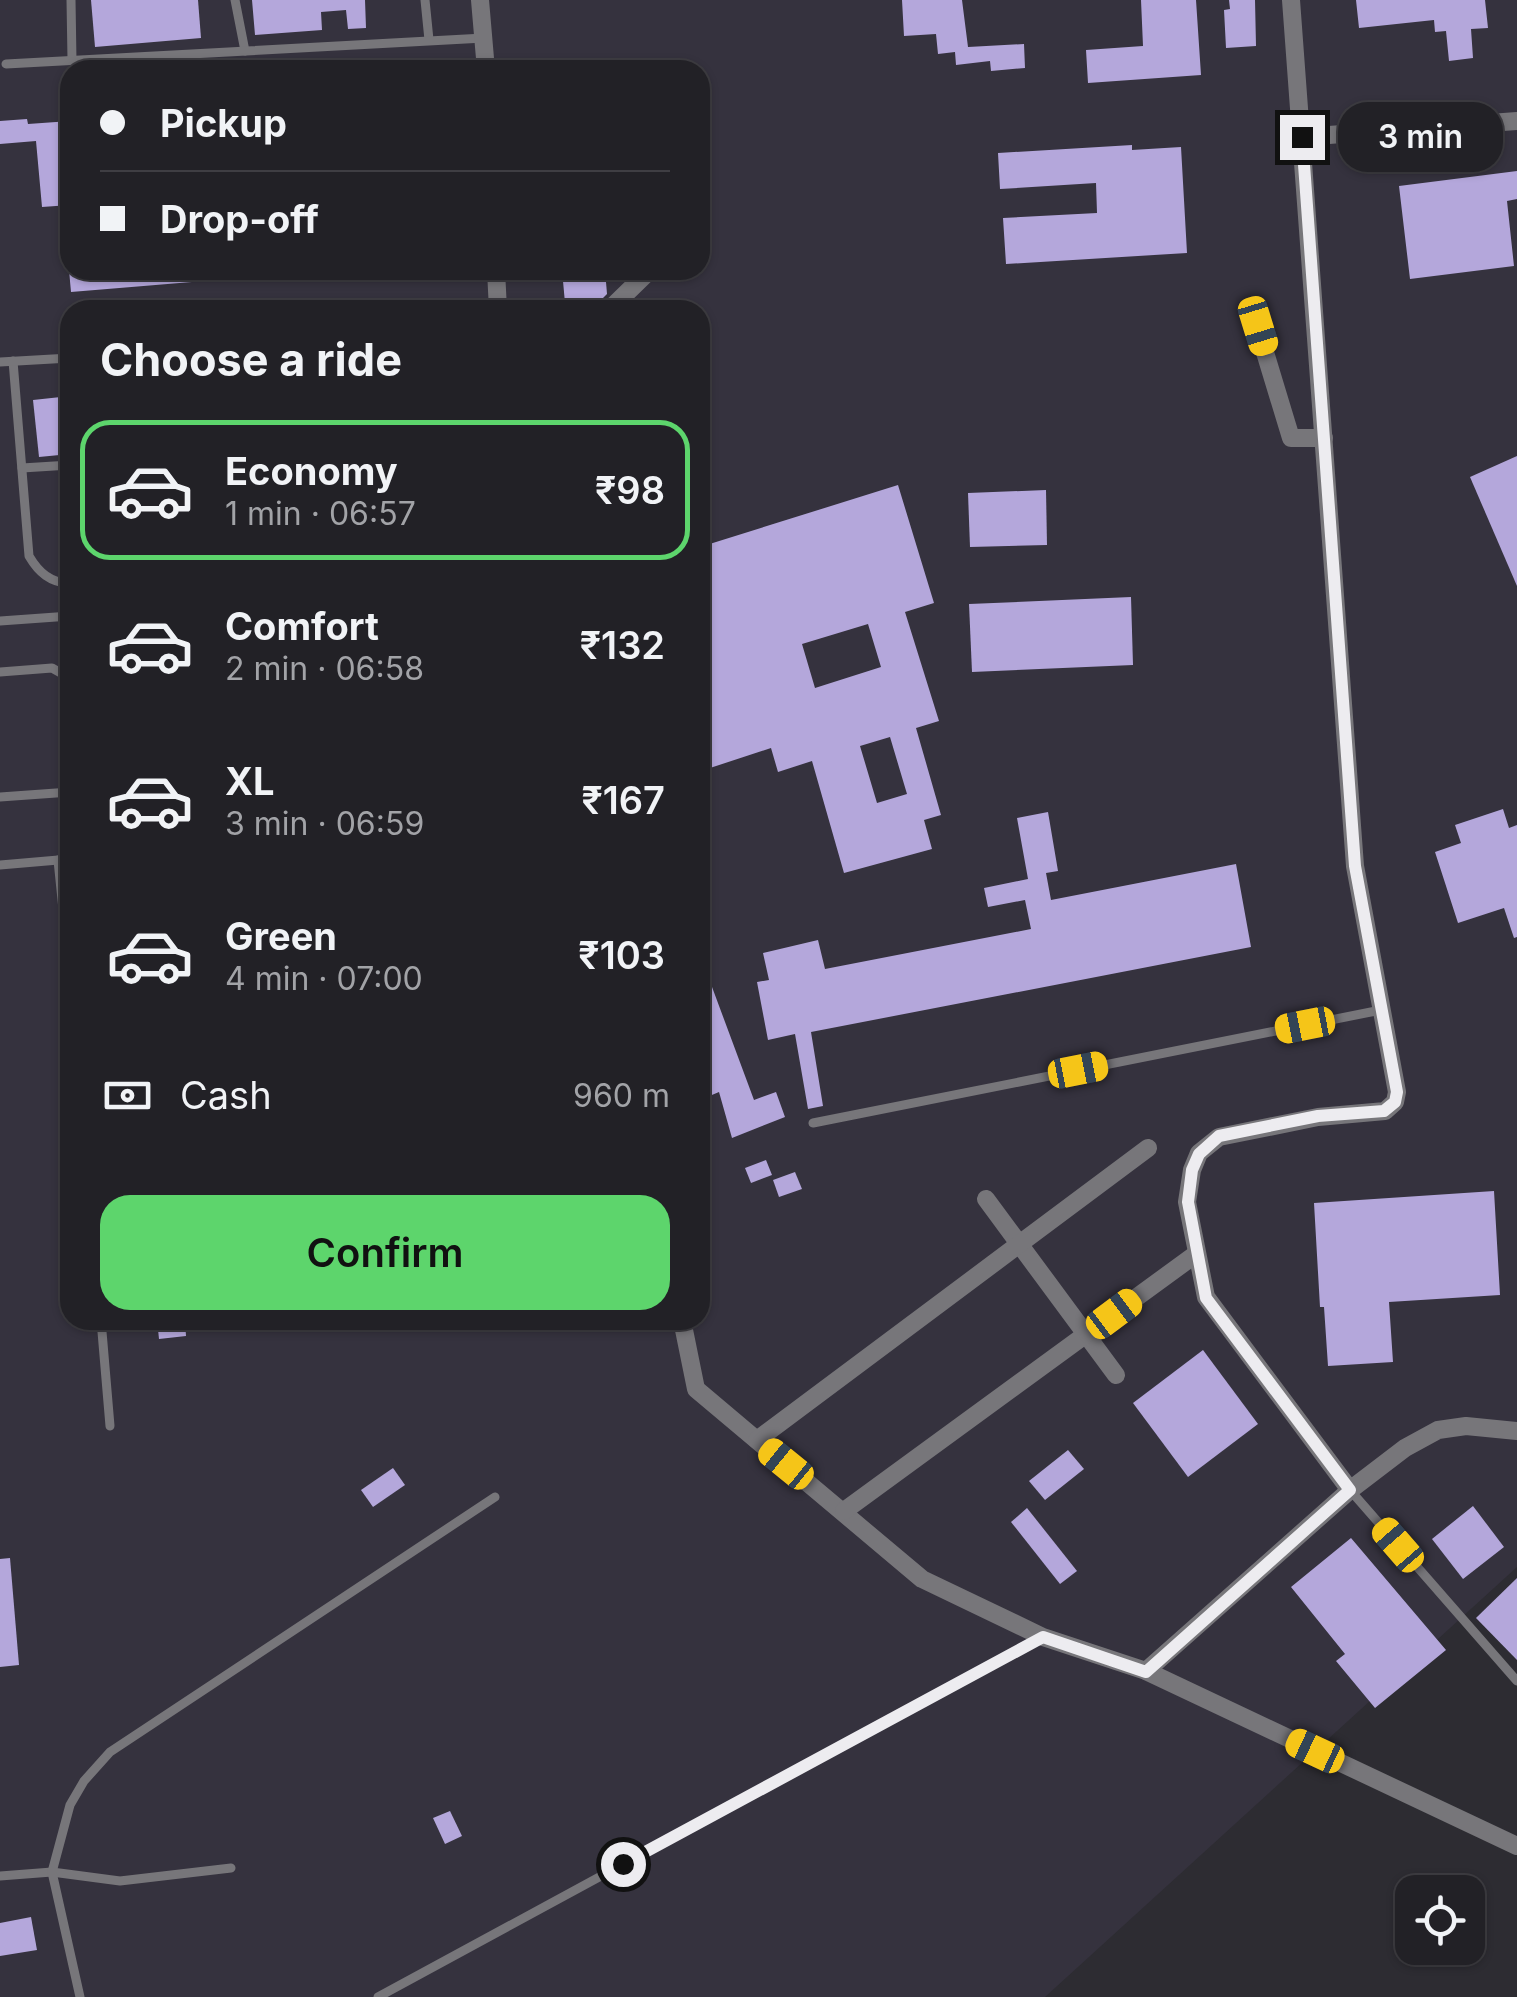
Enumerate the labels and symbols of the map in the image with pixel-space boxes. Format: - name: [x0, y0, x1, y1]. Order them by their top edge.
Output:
- callout: 3 min: [1337, 102, 1502, 172]
- route end: [1280, 115, 1325, 160]
- car: [1235, 293, 1281, 359]
- car: [1273, 1005, 1337, 1045]
- car: [1046, 1050, 1110, 1090]
- car: [1081, 1284, 1147, 1344]
- car: [753, 1433, 819, 1495]
- car: [1367, 1513, 1429, 1577]
- car: [1281, 1725, 1349, 1777]
- route start: [601, 1842, 646, 1887]

